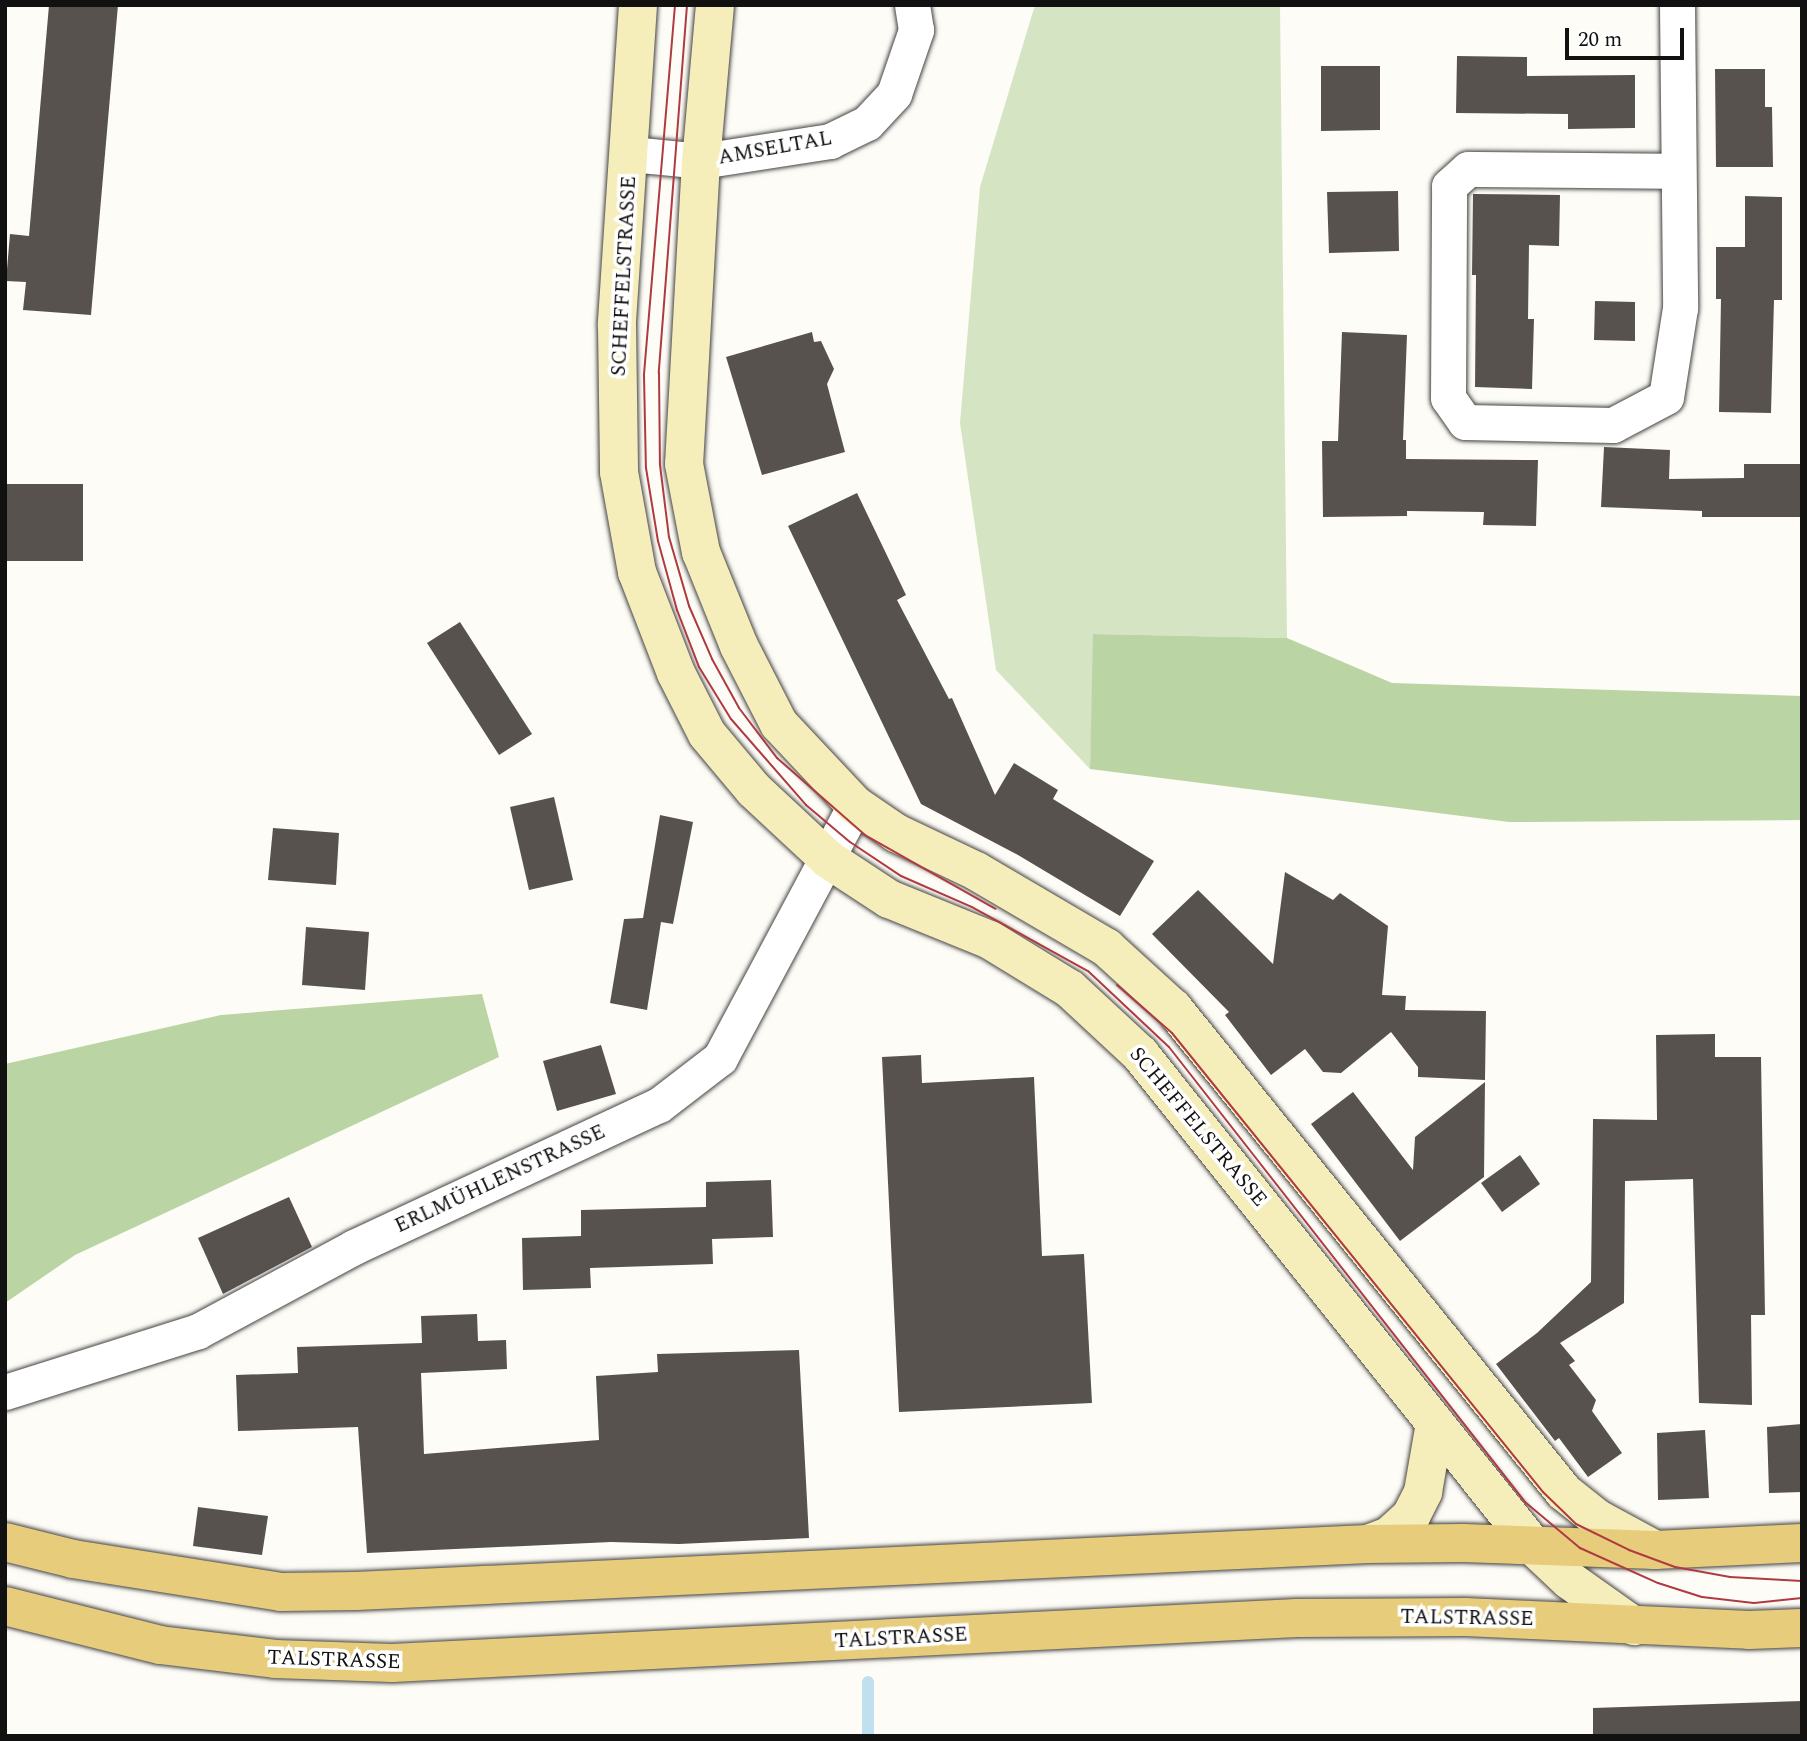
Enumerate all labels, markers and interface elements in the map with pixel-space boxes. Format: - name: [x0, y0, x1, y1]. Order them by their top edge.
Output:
- scale bar: [1569, 14, 1688, 58]
- text: 20 m: [1578, 24, 1622, 56]
- street label: AMSELTAL: [716, 126, 834, 170]
- street label: SCHEFFELSTRASSE: [606, 175, 642, 377]
- street label: SCHEFFELSTRASSE: [1124, 1042, 1272, 1212]
- street label: ERLMÜHLENSTRASSE: [391, 1119, 609, 1239]
- street label: TALSTRASSE: [1400, 1604, 1534, 1632]
- street label: TALSTRASSE: [834, 1622, 968, 1654]
- street label: TALSTRASSE: [267, 1645, 401, 1675]

